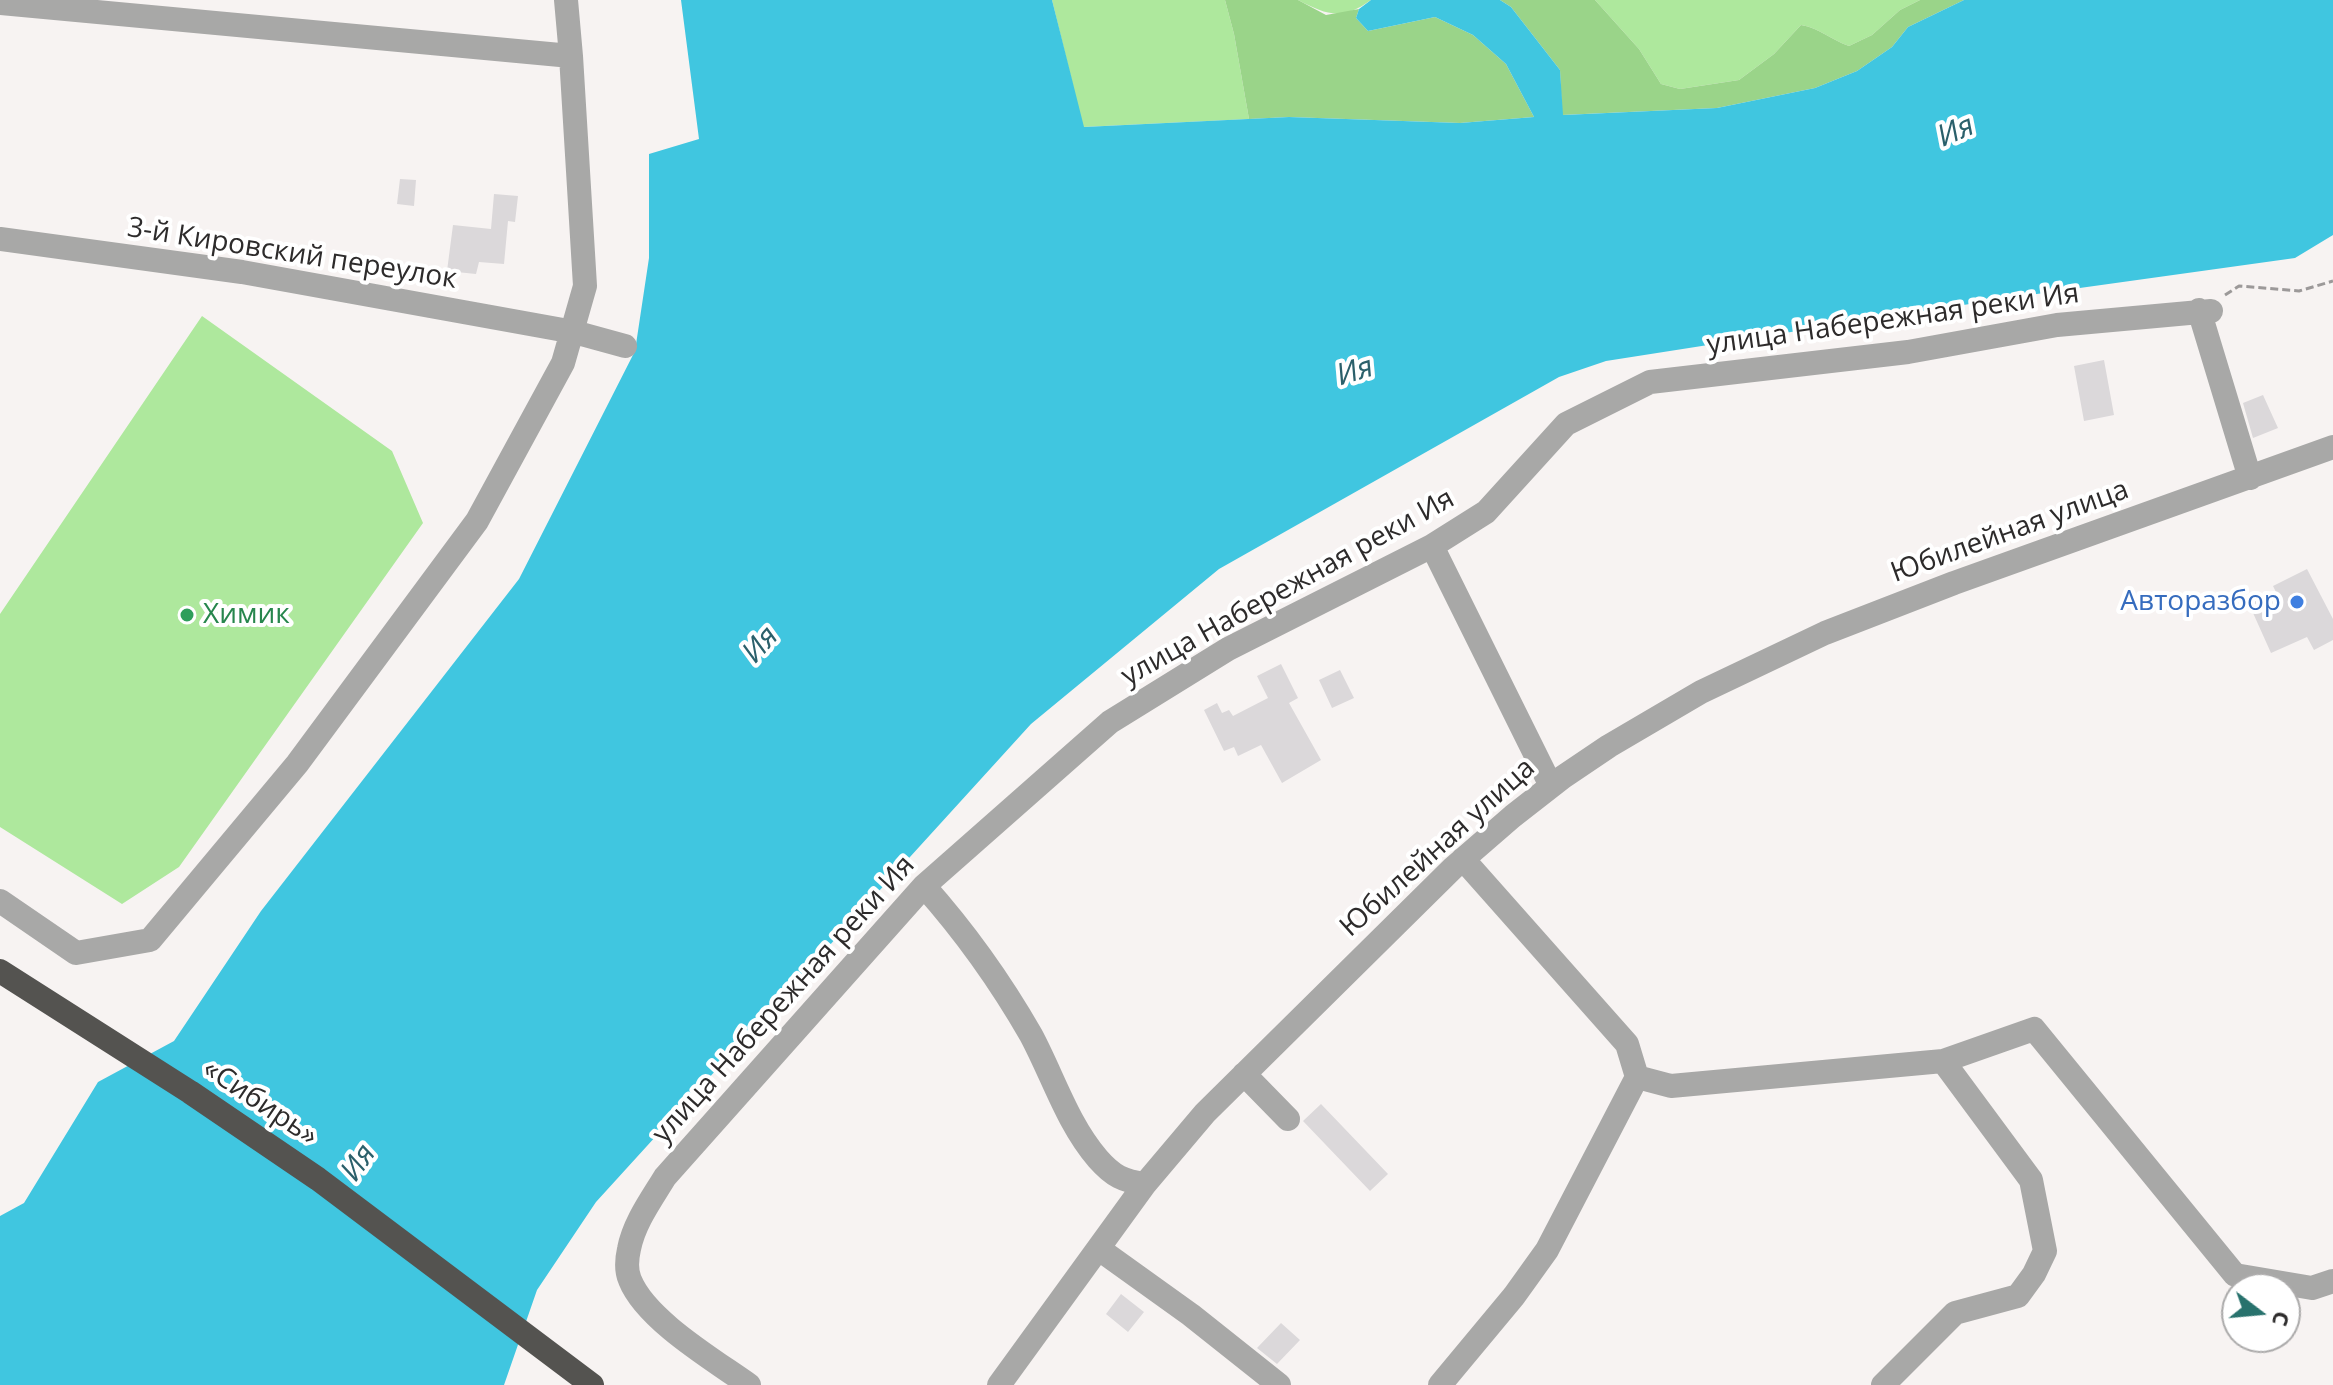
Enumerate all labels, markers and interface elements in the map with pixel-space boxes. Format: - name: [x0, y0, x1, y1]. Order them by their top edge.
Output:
- water label: Ия: [1932, 108, 1980, 156]
- street label: 3-й Кировский переулок: [125, 211, 459, 297]
- street label: улица Набережная реки Ия: [1705, 277, 2081, 363]
- water label: Ия: [1332, 349, 1378, 395]
- street label: Юбилейная улица: [1887, 473, 2133, 591]
- street label: улица Набережная реки Ия: [1116, 482, 1460, 694]
- place label: Авторазбор: [2120, 585, 2281, 619]
- marker: Авторазбор: [2288, 593, 2306, 611]
- place label: Химик: [203, 598, 290, 632]
- marker: Химик: [178, 606, 196, 624]
- water label: Ия: [735, 619, 787, 671]
- street label: Юбилейная улица: [1334, 752, 1542, 944]
- street label: улица Набережная реки Ия: [646, 849, 922, 1151]
- street label: «Сибирь»: [196, 1052, 324, 1154]
- water label: Ия: [334, 1138, 384, 1188]
- north arrow: [2221, 1273, 2301, 1353]
- text: С: [2266, 1308, 2299, 1330]

